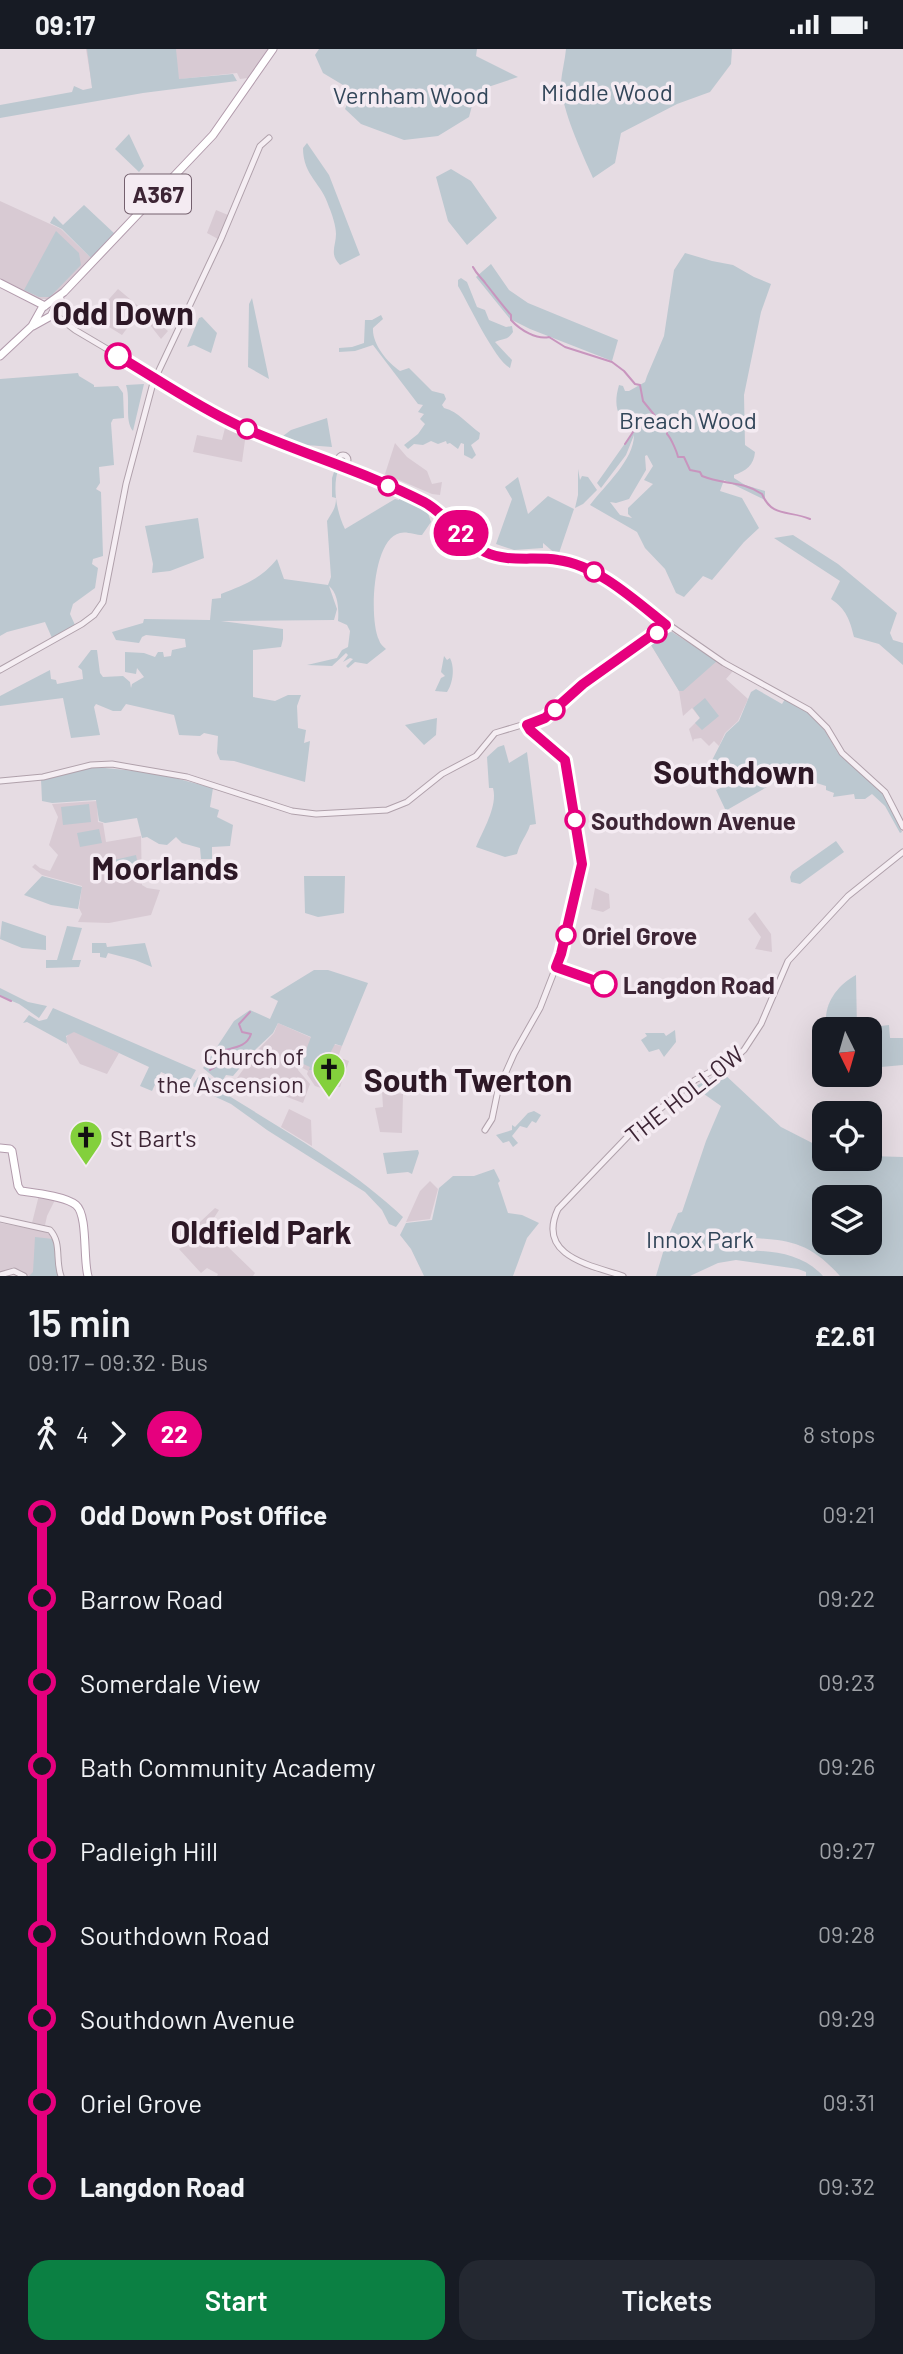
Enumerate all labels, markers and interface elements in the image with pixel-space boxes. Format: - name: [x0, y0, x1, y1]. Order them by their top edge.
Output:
- text: 09:17: [35, 9, 95, 40]
- park label: Middle Wood: [541, 77, 673, 106]
- park label: Vernham Wood: [333, 80, 489, 109]
- road number: A367: [125, 175, 191, 213]
- district label: Odd Down: [52, 293, 194, 331]
- unlabelled marker: [105, 343, 131, 369]
- park label: Breach Wood: [619, 405, 757, 434]
- unlabelled marker: [237, 419, 257, 439]
- unlabelled marker: [378, 476, 398, 496]
- line badge: 22: [430, 510, 492, 556]
- text: 22: [448, 518, 474, 547]
- unlabelled marker: [584, 562, 604, 582]
- unlabelled marker: [647, 623, 667, 643]
- unlabelled marker: [545, 700, 565, 720]
- district label: Southdown: [653, 752, 815, 790]
- place label: Southdown Avenue: [591, 806, 796, 835]
- marker: Southdown Avenue: [565, 810, 585, 830]
- district label: Moorlands: [91, 848, 239, 886]
- place label: Oriel Grove: [582, 921, 697, 950]
- marker: Oriel Grove: [556, 925, 576, 945]
- place label: Langdon Road: [623, 970, 775, 999]
- marker: Langdon Road: [591, 971, 617, 997]
- north arrow: [812, 1017, 882, 1087]
- map controls: [812, 1017, 882, 1255]
- street label: THE HOLLOW: [619, 1039, 749, 1149]
- place label: Church of the Ascension: [157, 1041, 304, 1098]
- church icon: Church of the Ascension: [310, 1050, 348, 1099]
- district label: South Twerton: [364, 1060, 572, 1098]
- button: locate: [812, 1101, 882, 1171]
- church icon: St Bart's: [67, 1118, 105, 1167]
- place label: St Bart's: [110, 1123, 197, 1152]
- button: layers: [812, 1185, 882, 1255]
- district label: Oldfield Park: [170, 1212, 352, 1250]
- park label: Innox Park: [646, 1224, 754, 1253]
- text: 15 min: [28, 1299, 131, 1345]
- text: £2.61: [814, 1320, 875, 1351]
- text: 09:17 – 09:32 · Bus: [28, 1348, 208, 1376]
- icon: walk: [28, 1415, 66, 1453]
- icon: forward: [99, 1415, 137, 1453]
- text: 22: [161, 1419, 188, 1448]
- text: 4: [76, 1420, 89, 1448]
- text: 8 stops: [803, 1420, 875, 1448]
- text: Odd Down Post Office: [80, 1499, 327, 1530]
- text: 09:21: [822, 1500, 875, 1528]
- text: Barrow Road: [80, 1583, 223, 1614]
- text: 09:22: [818, 1584, 875, 1612]
- text: Somerdale View: [80, 1667, 261, 1698]
- text: 09:23: [818, 1668, 875, 1696]
- text: Bath Community Academy: [80, 1751, 376, 1782]
- text: 09:26: [818, 1752, 875, 1780]
- text: Padleigh Hill: [80, 1835, 218, 1866]
- text: 09:27: [819, 1836, 875, 1864]
- text: Southdown Road: [80, 1919, 270, 1950]
- text: 09:28: [818, 1920, 875, 1948]
- text: Southdown Avenue: [80, 2003, 295, 2034]
- text: 09:29: [818, 2004, 875, 2032]
- text: Oriel Grove: [80, 2087, 202, 2118]
- text: 09:31: [822, 2088, 875, 2116]
- text: Langdon Road: [80, 2171, 245, 2202]
- text: 09:32: [818, 2172, 875, 2200]
- button: Start: [28, 2260, 445, 2340]
- button: Tickets: [459, 2260, 875, 2340]

